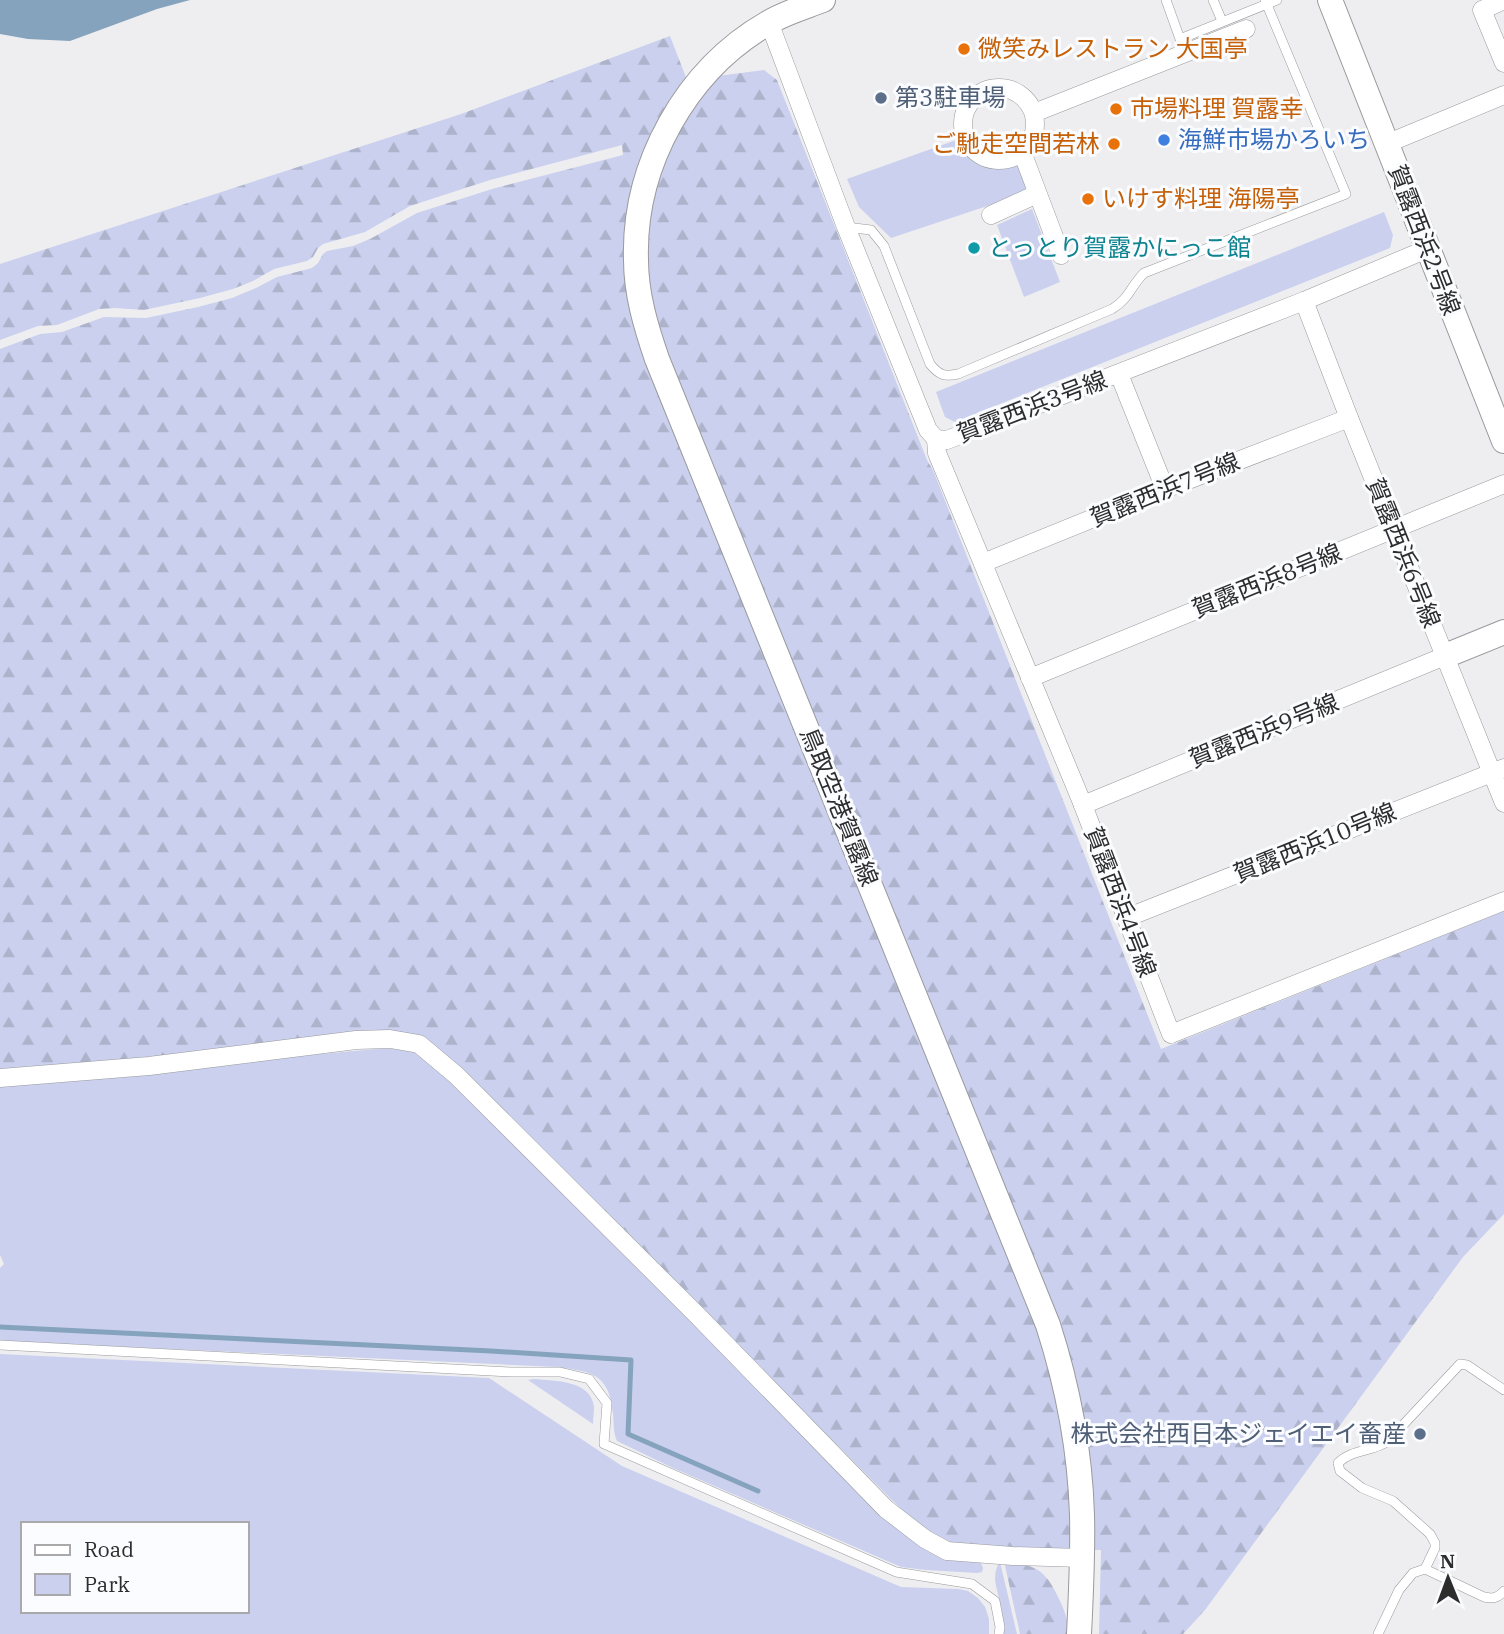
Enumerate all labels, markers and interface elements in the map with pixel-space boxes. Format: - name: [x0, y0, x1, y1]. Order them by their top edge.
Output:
- place label: 微笑みレストラン 大国亭: [978, 32, 1248, 64]
- marker: 微笑みレストラン 大国亭: [956, 41, 972, 57]
- place label: 第3駐車場: [895, 81, 1005, 113]
- marker: 第3駐車場: [873, 90, 889, 106]
- place label: 市場料理 賀露幸: [1130, 92, 1304, 124]
- marker: 市場料理 賀露幸: [1108, 101, 1124, 117]
- place label: 海鮮市場かろいち: [1178, 123, 1370, 155]
- place label: ご馳走空間若林: [932, 127, 1100, 159]
- marker: 海鮮市場かろいち: [1156, 132, 1172, 148]
- marker: ご馳走空間若林: [1106, 136, 1122, 152]
- street label: 賀露西浜2号線: [1382, 160, 1468, 319]
- place label: いけす料理 海陽亭: [1102, 182, 1300, 214]
- marker: いけす料理 海陽亭: [1080, 191, 1096, 207]
- place label: とっとり賀露かにっこ館: [988, 231, 1251, 263]
- marker: とっとり賀露かにっこ館: [966, 240, 982, 256]
- street label: 賀露西浜3号線: [952, 363, 1111, 449]
- street label: 賀露西浜7号線: [1085, 445, 1244, 534]
- street label: 賀露西浜6号線: [1359, 473, 1448, 632]
- street label: 賀露西浜8号線: [1187, 536, 1346, 625]
- street label: 賀露西浜9号線: [1184, 686, 1343, 775]
- street label: 鳥取空港賀露線: [794, 723, 886, 891]
- street label: 賀露西浜10号線: [1229, 795, 1401, 889]
- street label: 賀露西浜4号線: [1078, 822, 1164, 981]
- place label: 株式会社西日本ジェイエイ畜産: [1070, 1417, 1406, 1449]
- marker: 株式会社西日本ジェイエイ畜産: [1412, 1426, 1428, 1442]
- legend: [21, 1522, 248, 1613]
- text: Road: [84, 1535, 134, 1563]
- north arrow: [1413, 1543, 1483, 1613]
- text: N: [1440, 1549, 1455, 1573]
- text: Park: [84, 1570, 131, 1598]

